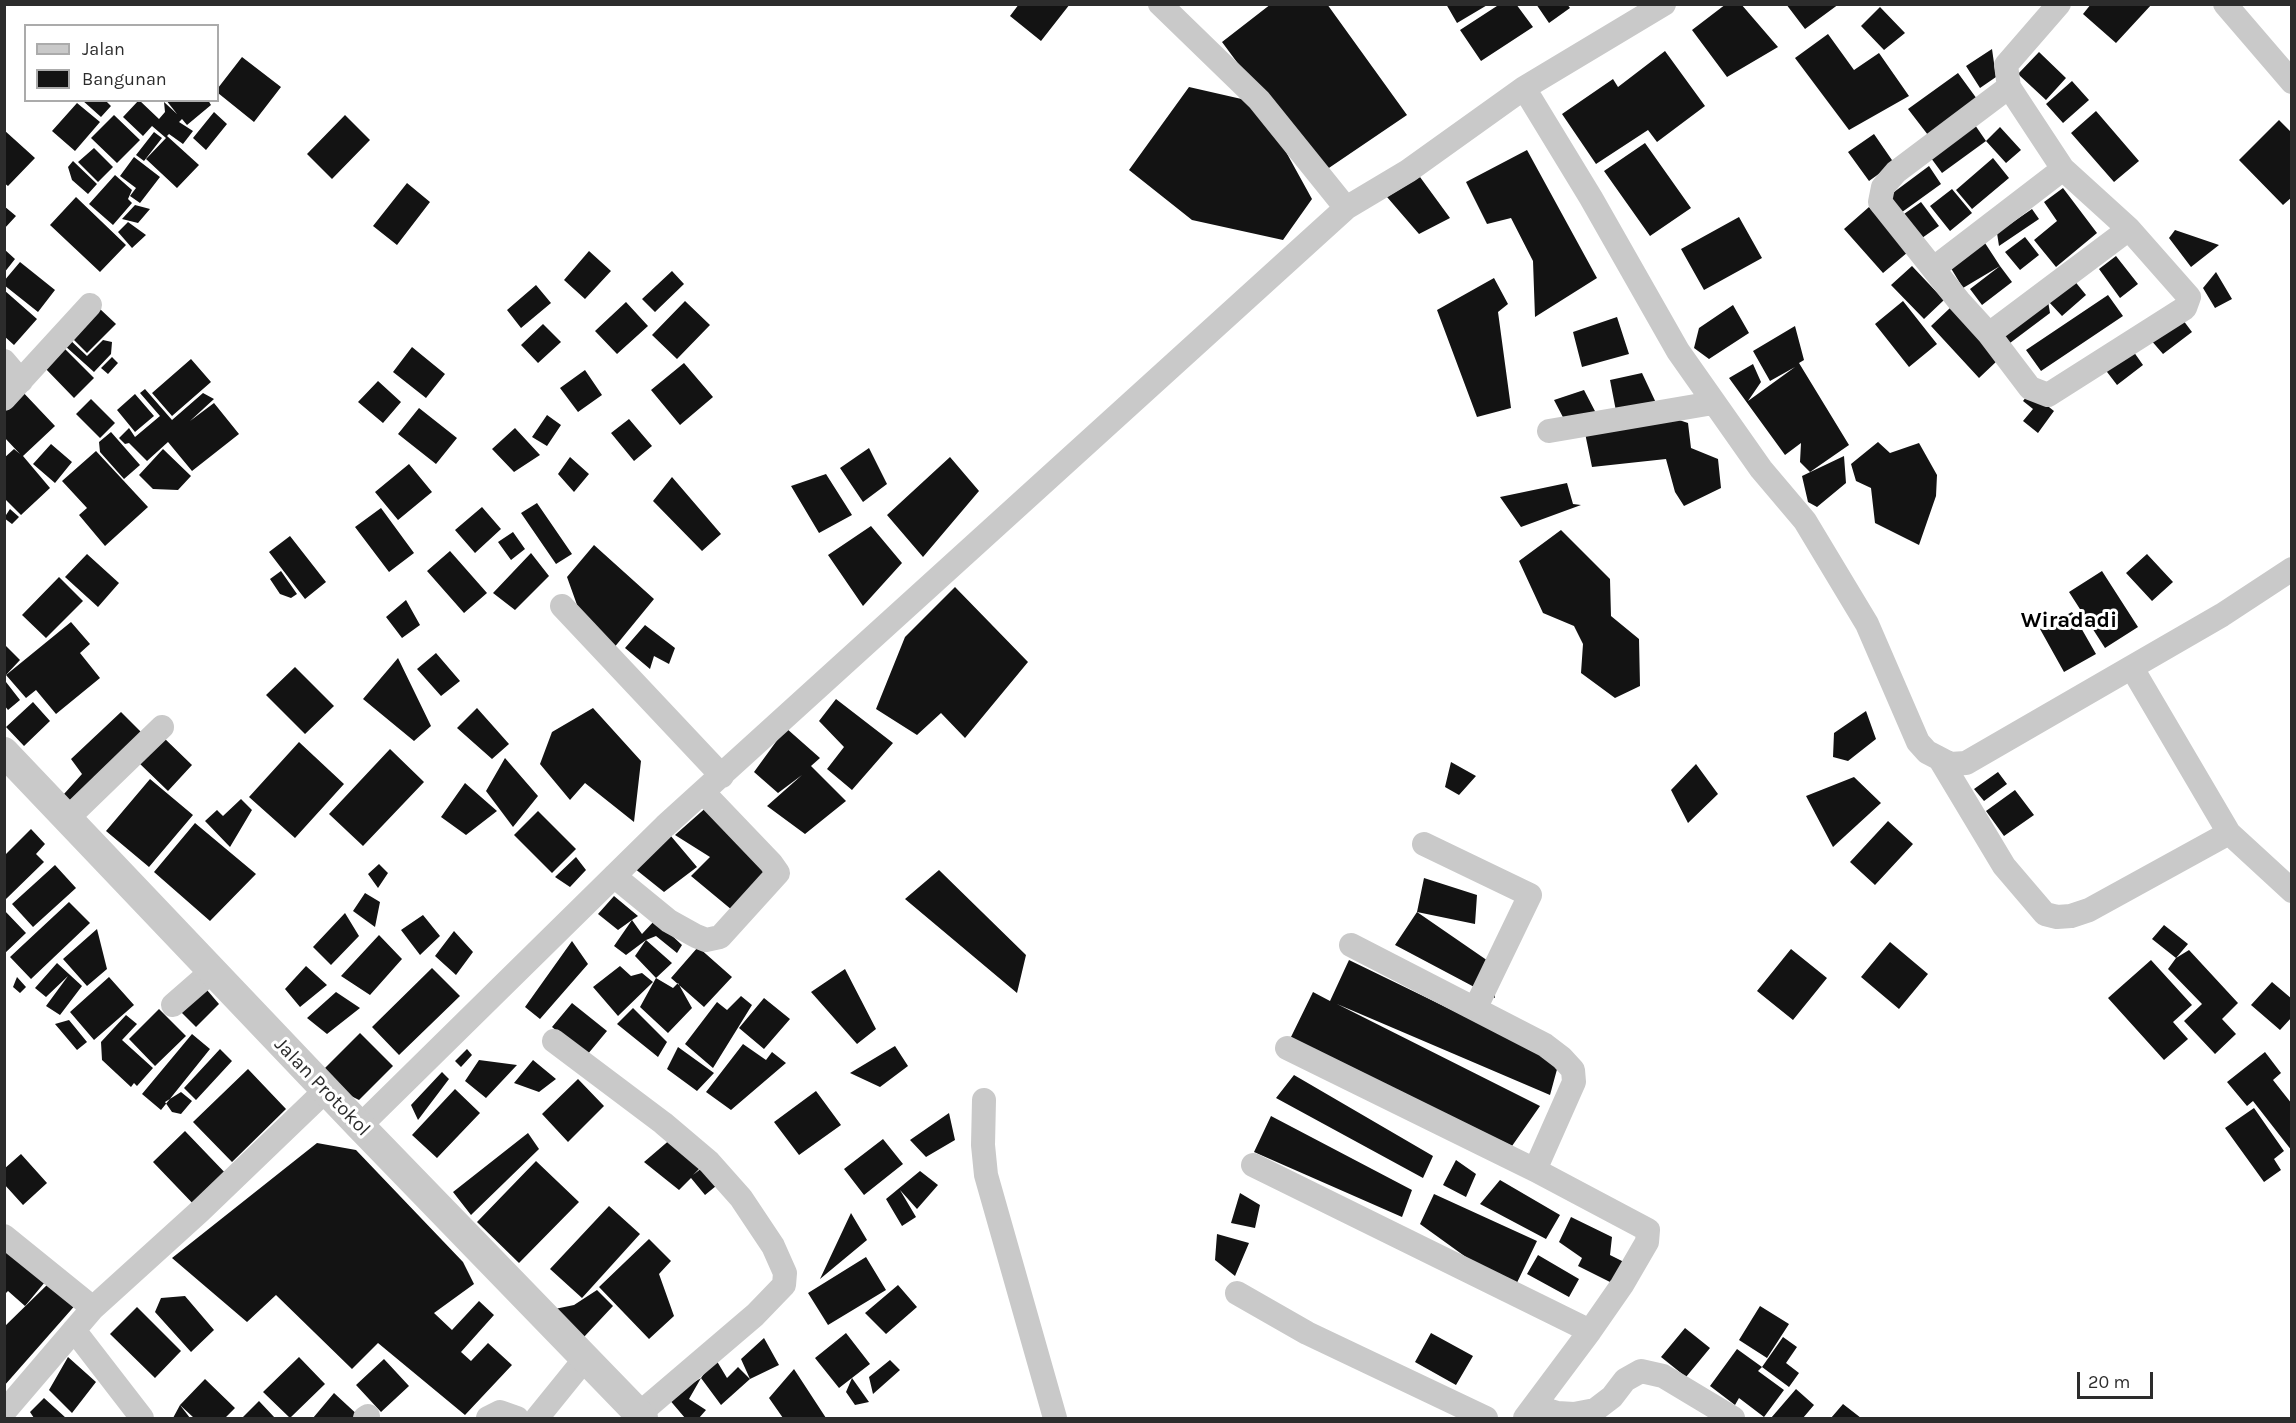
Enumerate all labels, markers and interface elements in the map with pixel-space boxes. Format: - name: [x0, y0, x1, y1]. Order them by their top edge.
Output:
- legend: [24, 24, 219, 102]
- text: Jalan: [82, 38, 125, 60]
- text: Bangunan: [82, 68, 167, 90]
- district label: Wiradadi: [2021, 608, 2117, 634]
- street label: Jalan Protokol: [269, 1033, 375, 1141]
- scale bar: [2080, 1360, 2156, 1398]
- text: 20 m: [2088, 1371, 2130, 1393]

